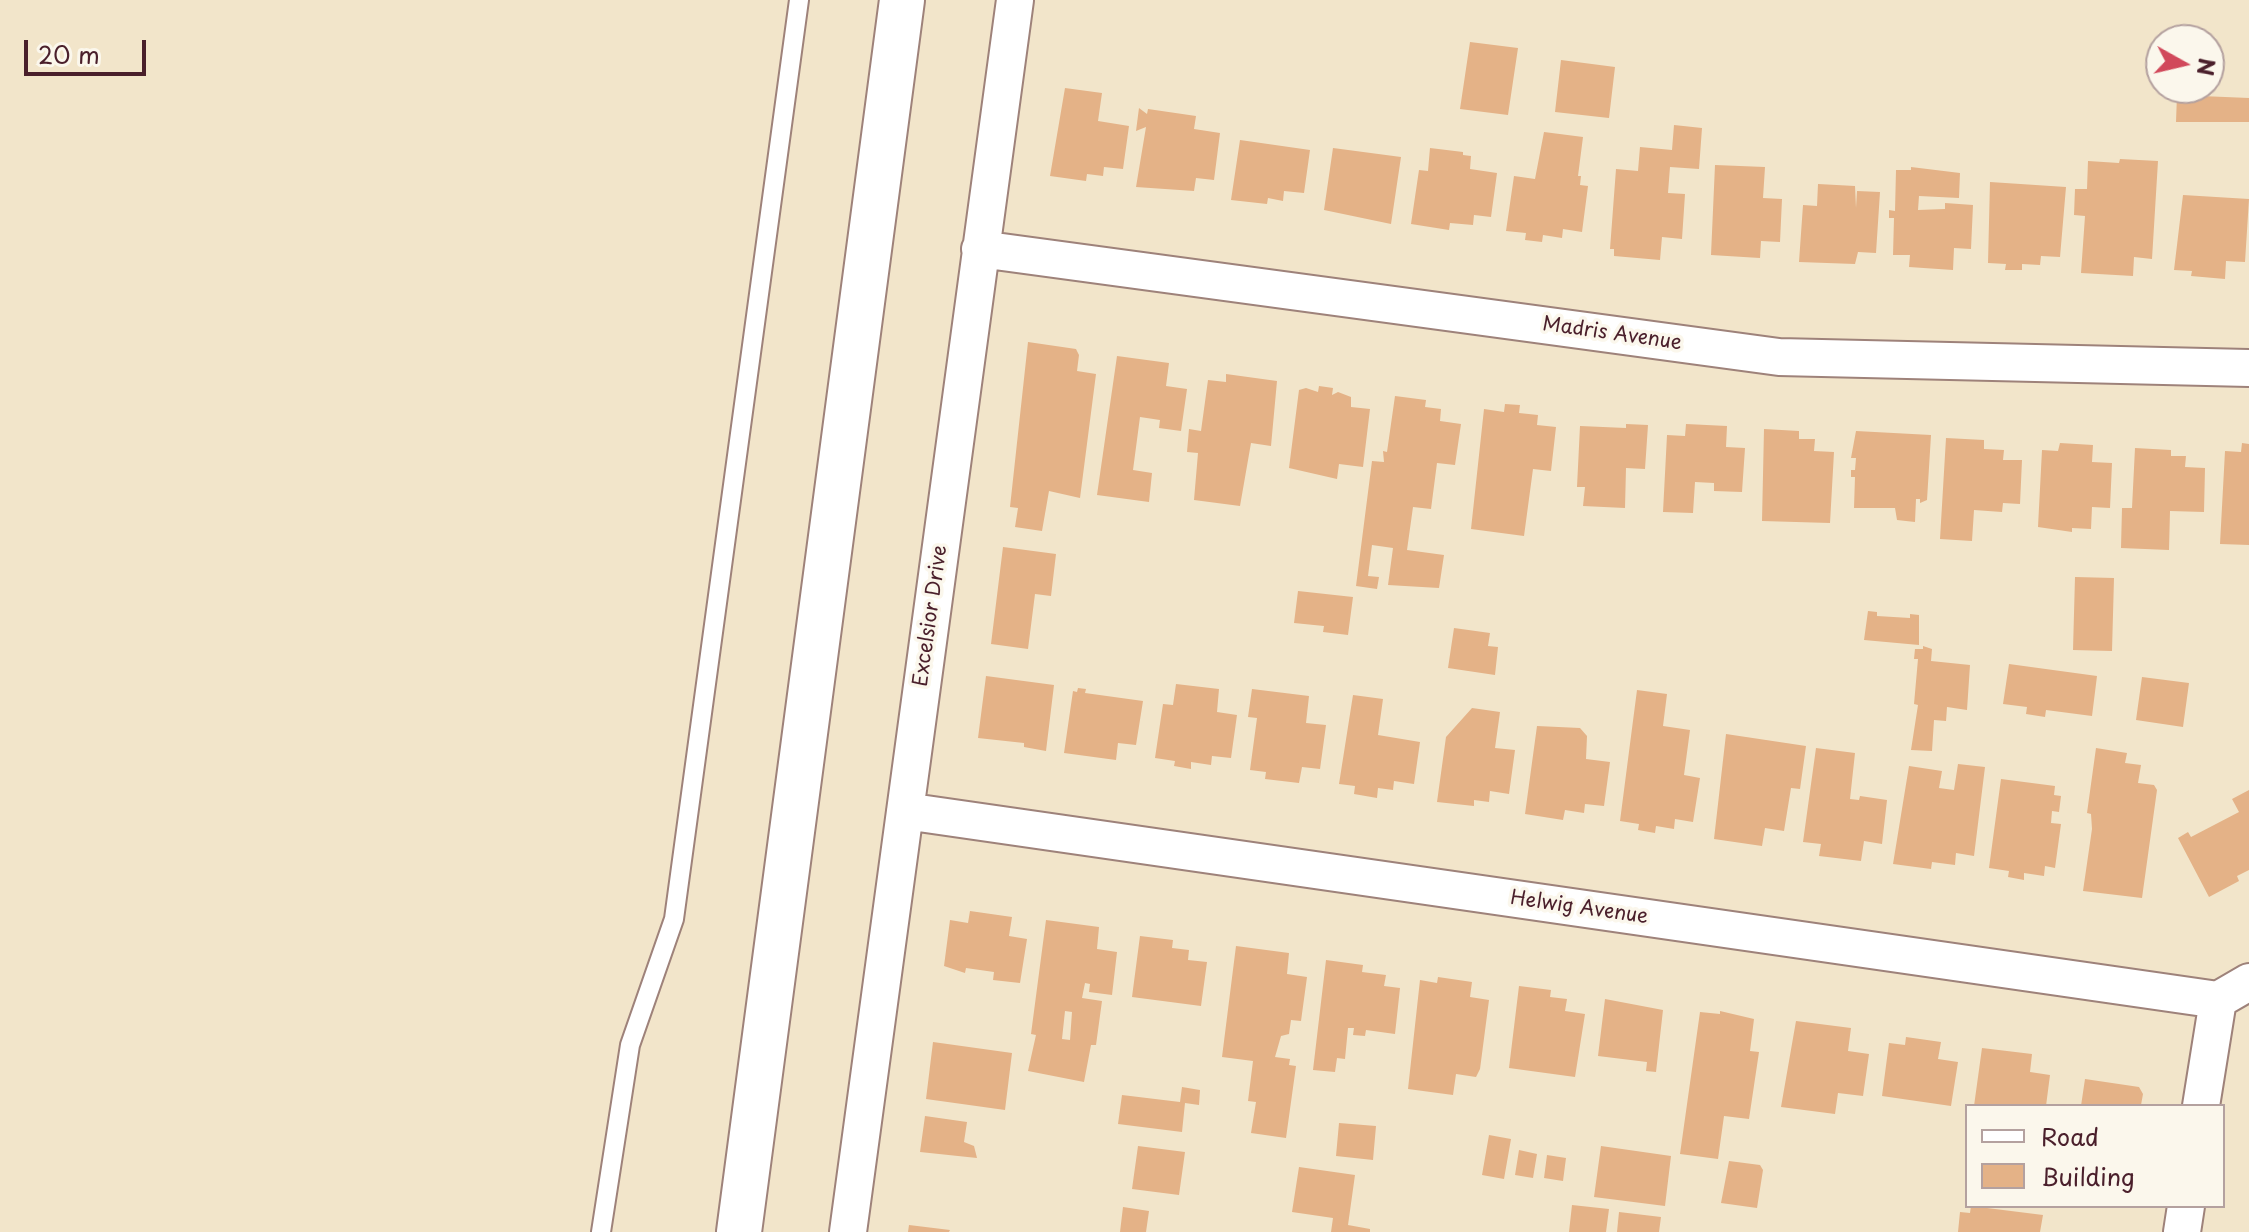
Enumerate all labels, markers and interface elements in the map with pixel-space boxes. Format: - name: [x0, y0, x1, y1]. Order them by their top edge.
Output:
- scale bar: [28, 24, 150, 74]
- north arrow: [2145, 24, 2225, 104]
- text: 20 m: [38, 36, 100, 72]
- text: N: [2190, 56, 2225, 78]
- street label: Madris Avenue: [1541, 312, 1683, 356]
- street label: Excelsior Drive: [909, 544, 953, 688]
- street label: Helwig Avenue: [1508, 886, 1650, 930]
- legend: [1965, 1104, 2225, 1208]
- text: Road: [2041, 1118, 2099, 1154]
- text: Building: [2041, 1158, 2135, 1194]

